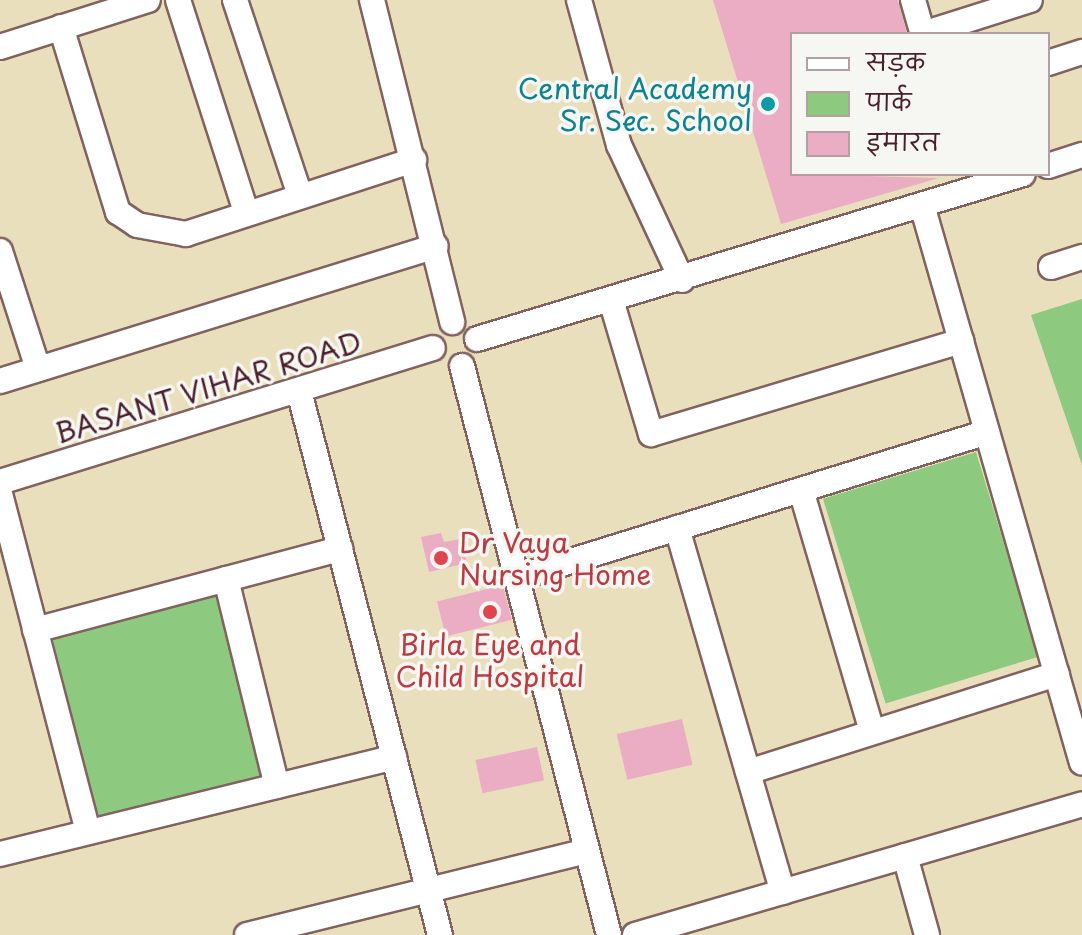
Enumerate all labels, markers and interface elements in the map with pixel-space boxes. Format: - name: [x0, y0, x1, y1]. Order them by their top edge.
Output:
- legend: [790, 32, 1050, 176]
- text: सड़क: [866, 43, 925, 79]
- place label: Central Academy Sr. Sec. School: [515, 71, 752, 137]
- text: पार्क: [866, 83, 911, 119]
- marker: Central Academy Sr. Sec. School: [759, 95, 777, 113]
- text: इमारत: [866, 123, 939, 159]
- street label: BASANT VIHAR ROAD: [52, 325, 364, 449]
- place label: Dr Vaya Nursing Home: [459, 525, 651, 591]
- marker: Dr Vaya Nursing Home: [430, 547, 452, 569]
- marker: Birla Eye and Child Hospital: [479, 601, 501, 623]
- place label: Birla Eye and Child Hospital: [394, 627, 586, 693]

